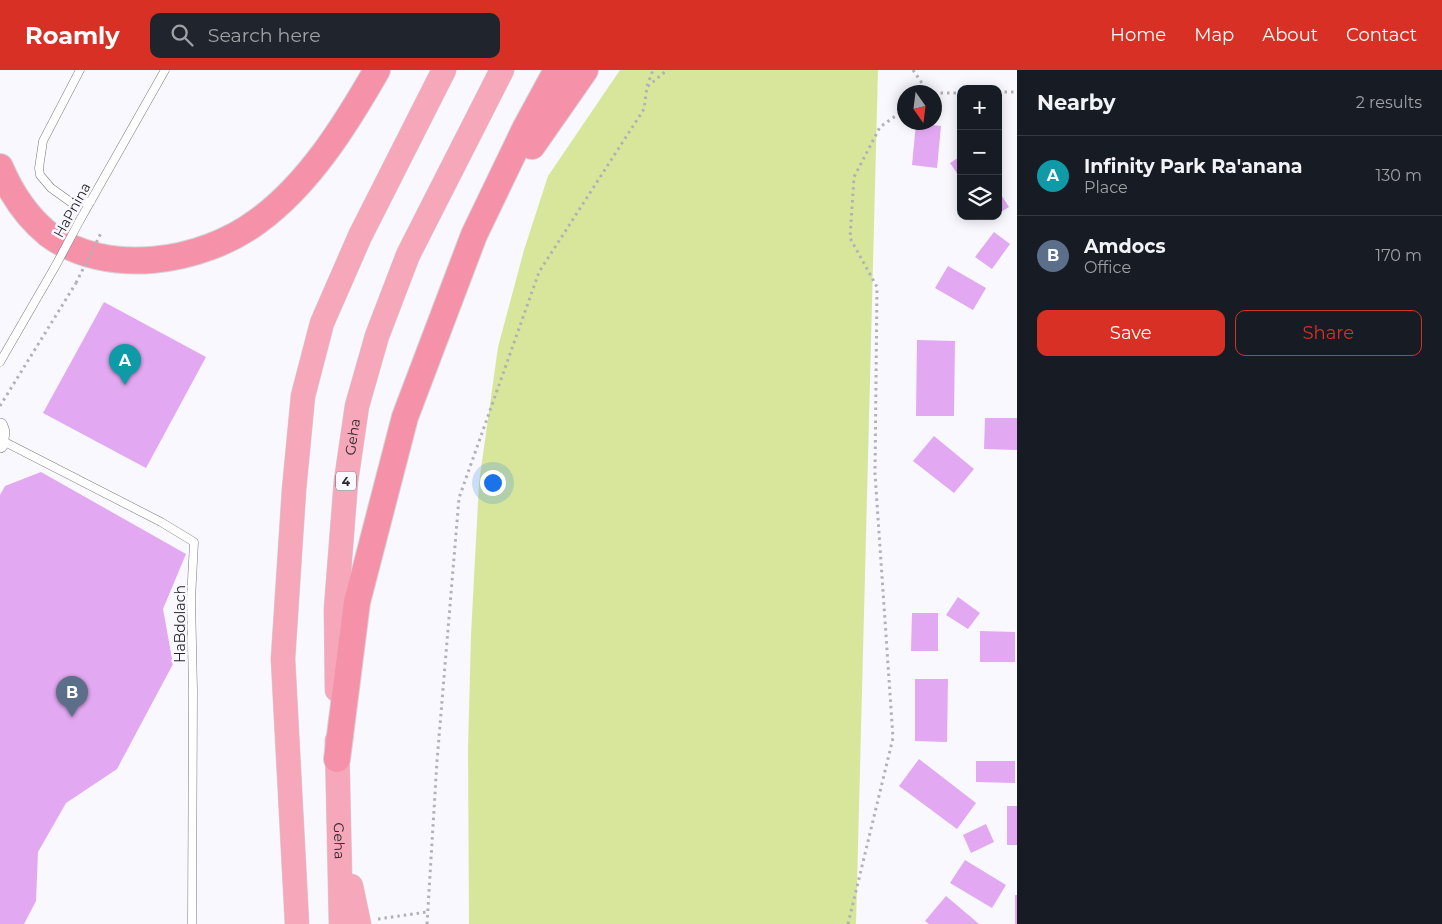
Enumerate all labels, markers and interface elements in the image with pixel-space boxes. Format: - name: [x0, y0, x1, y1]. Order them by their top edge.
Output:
- search box: [150, 13, 500, 58]
- text: Roamly: [25, 21, 120, 50]
- icon: search: [168, 21, 196, 49]
- text: Search here: [208, 24, 321, 47]
- text: Home: [1110, 24, 1166, 46]
- text: Map: [1194, 24, 1234, 46]
- text: About: [1262, 24, 1318, 46]
- text: Contact: [1346, 24, 1417, 46]
- north arrow: [897, 85, 942, 130]
- map controls: [957, 85, 1002, 220]
- button: +: [957, 85, 1002, 130]
- text: Nearby: [1037, 90, 1116, 115]
- text: 2 results: [1356, 93, 1422, 112]
- button: −: [957, 130, 1002, 175]
- text: Infinity Park Ra'anana: [1084, 155, 1303, 178]
- text: A: [1047, 166, 1059, 185]
- text: 130 m: [1375, 166, 1422, 185]
- button: layers: [957, 175, 1002, 220]
- text: Place: [1084, 178, 1128, 197]
- street label: HaPnina: [50, 179, 94, 241]
- text: Amdocs: [1084, 235, 1165, 258]
- text: B: [1047, 246, 1059, 265]
- text: 170 m: [1375, 246, 1422, 265]
- text: Office: [1084, 258, 1131, 277]
- button: Save: [1037, 310, 1225, 356]
- button: Share: [1235, 310, 1422, 356]
- pin: A: [109, 344, 141, 385]
- street label: Geha: [341, 417, 364, 456]
- your location: [480, 470, 506, 496]
- road number: 4: [336, 472, 356, 491]
- street label: HaBdolach: [171, 585, 189, 663]
- pin: B: [56, 676, 88, 717]
- street label: Geha: [330, 822, 349, 860]

